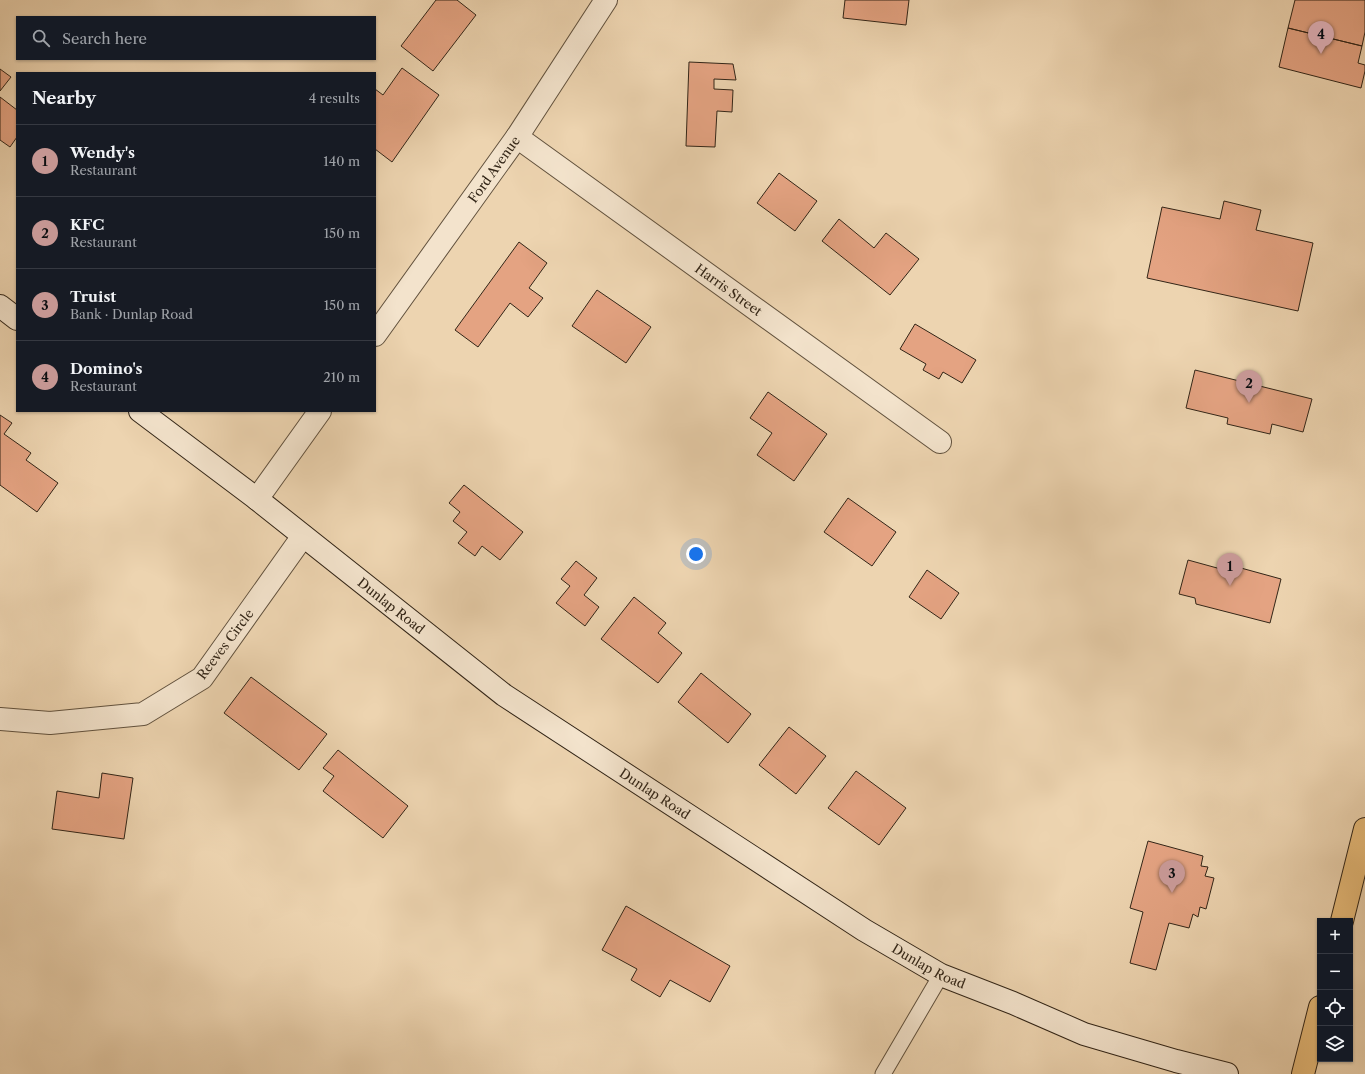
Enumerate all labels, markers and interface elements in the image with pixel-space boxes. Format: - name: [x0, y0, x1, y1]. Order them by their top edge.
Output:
- search box: [16, 16, 376, 60]
- pin: 4: [1308, 21, 1334, 54]
- icon: search: [30, 27, 52, 49]
- text: Search here: [62, 29, 147, 48]
- text: Nearby: [32, 88, 96, 108]
- text: 4 results: [309, 90, 360, 106]
- street label: Ford Avenue: [465, 133, 523, 206]
- text: Wendy's: [70, 143, 135, 162]
- text: 1: [42, 153, 48, 169]
- text: 140 m: [323, 153, 360, 169]
- text: Restaurant: [70, 162, 137, 178]
- text: KFC: [70, 215, 104, 234]
- text: 2: [41, 225, 49, 241]
- text: 150 m: [324, 225, 360, 241]
- text: Restaurant: [70, 234, 137, 250]
- street label: Harris Street: [692, 260, 766, 319]
- text: Truist: [70, 287, 116, 306]
- text: 3: [41, 297, 49, 313]
- text: 150 m: [324, 297, 360, 313]
- text: Bank · Dunlap Road: [70, 306, 193, 322]
- text: Domino's: [70, 359, 143, 378]
- text: 4: [41, 369, 49, 385]
- text: 210 m: [323, 369, 360, 385]
- pin: 2: [1236, 370, 1262, 403]
- text: Restaurant: [70, 378, 137, 394]
- your location: [686, 544, 706, 564]
- pin: 1: [1217, 553, 1243, 586]
- street label: Dunlap Road: [355, 574, 428, 637]
- street label: Reeves Circle: [193, 606, 257, 682]
- street label: Dunlap Road: [617, 765, 693, 822]
- pin: 3: [1159, 860, 1185, 893]
- map controls: [1317, 918, 1353, 1062]
- button: +: [1317, 918, 1353, 954]
- street label: Dunlap Road: [889, 940, 968, 992]
- button: −: [1317, 954, 1353, 990]
- button: locate: [1317, 990, 1353, 1026]
- button: layers: [1317, 1026, 1353, 1062]

